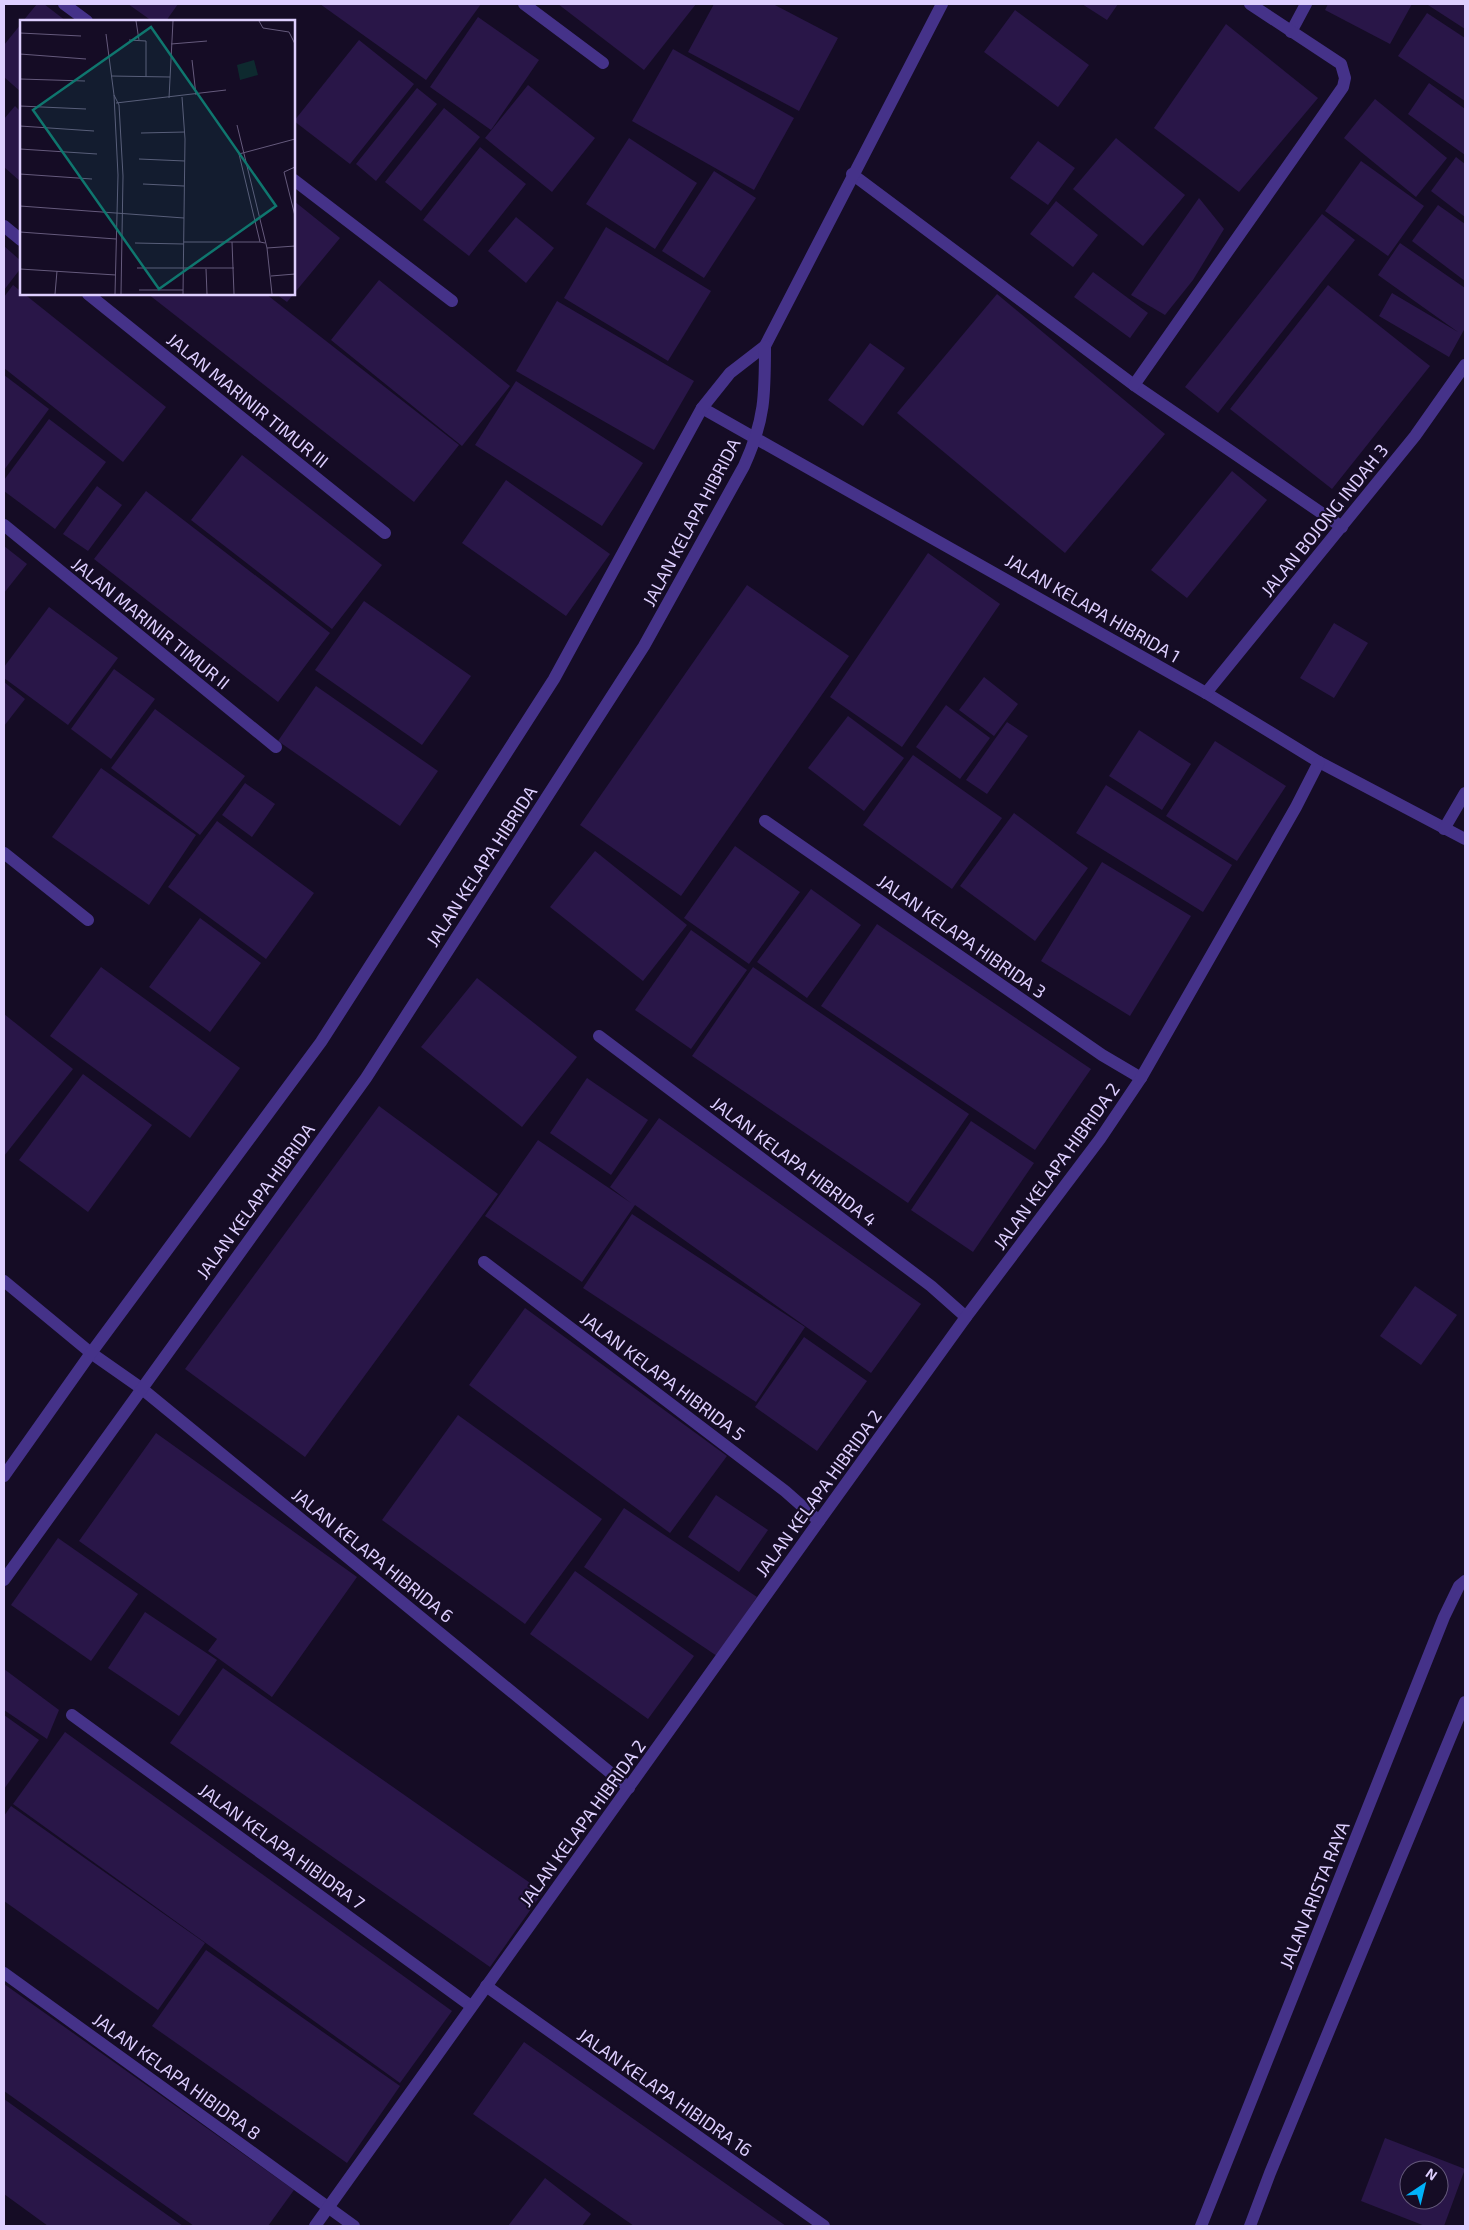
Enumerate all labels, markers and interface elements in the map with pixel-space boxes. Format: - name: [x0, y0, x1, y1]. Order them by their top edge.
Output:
- inset map: [20, 20, 295, 295]
- street label: JALAN MARINIR TIMUR III: [163, 328, 333, 472]
- street label: JALAN KELAPA HIBRIDA: [637, 434, 745, 610]
- street label: JALAN BOJONG INDAH 3: [1256, 439, 1392, 601]
- street label: JALAN KELAPA HIBRIDA 1: [1002, 549, 1184, 667]
- street label: JALAN MARINIR TIMUR II: [68, 552, 234, 694]
- street label: JALAN KELAPA HIBRIDA: [421, 781, 542, 950]
- street label: JALAN KELAPA HIBRIDA 3: [873, 869, 1051, 1003]
- street label: JALAN KELAPA HIBRIDA 2: [988, 1078, 1124, 1254]
- street label: JALAN KELAPA HIBRIDA 4: [707, 1092, 881, 1230]
- street label: JALAN KELAPA HIBRIDA: [191, 1118, 319, 1283]
- street label: JALAN KELAPA HIBRIDA 5: [576, 1307, 750, 1445]
- street label: JALAN KELAPA HIBRIDA 2: [750, 1405, 886, 1581]
- street label: JALAN KELAPA HIBRIDA 6: [288, 1483, 458, 1627]
- street label: JALAN KELAPA HIBRIDA 2: [514, 1735, 650, 1911]
- street label: JALAN KELAPA HIBIDRA 7: [195, 1778, 369, 1914]
- street label: JALAN ARISTA RAYA: [1274, 1817, 1354, 1972]
- street label: JALAN KELAPA HIBIDRA 8: [89, 2008, 265, 2144]
- street label: JALAN KELAPA HIBIDRA 16: [573, 2023, 757, 2161]
- north arrow: [1399, 2160, 1449, 2210]
- text: N: [1423, 2164, 1441, 2184]

